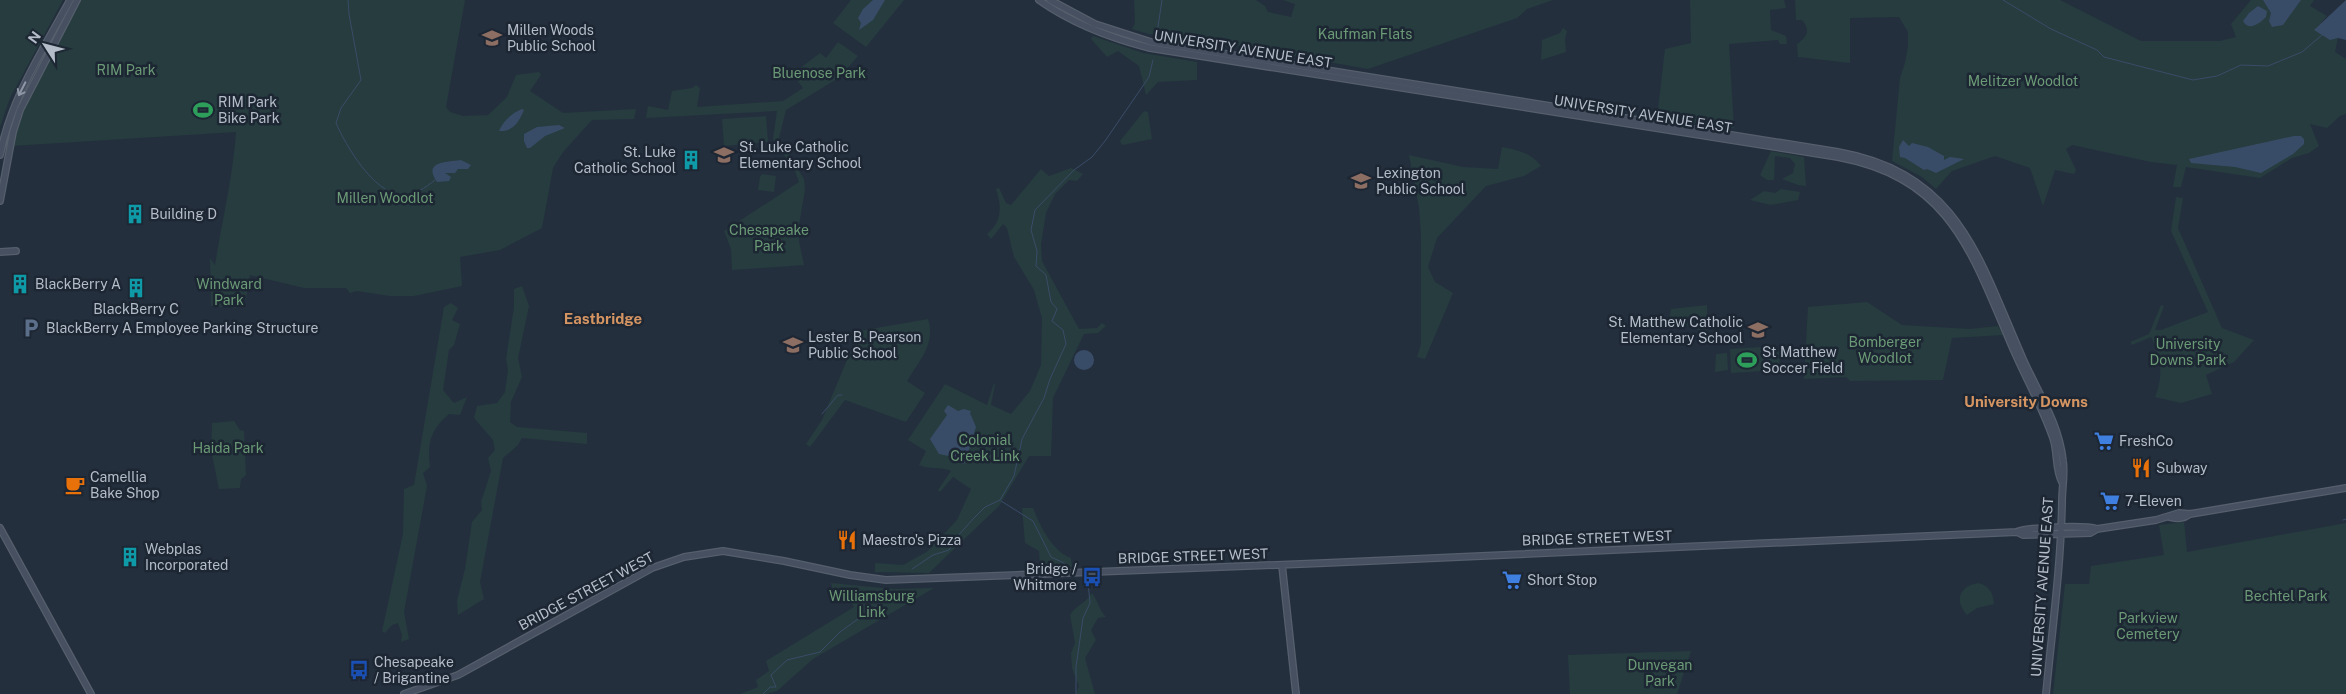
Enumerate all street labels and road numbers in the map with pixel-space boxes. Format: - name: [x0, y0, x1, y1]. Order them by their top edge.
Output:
- street label: UNIVERSITY AVENUE EAST: [1153, 27, 1333, 71]
- street label: UNIVERSITY AVENUE EAST: [1553, 92, 1733, 136]
- street label: UNIVERSITY AVENUE EAST: [2028, 496, 2056, 678]
- street label: BRIDGE STREET WEST: [1521, 527, 1673, 549]
- street label: BRIDGE STREET WEST: [1117, 545, 1269, 567]
- street label: BRIDGE STREET WEST: [516, 549, 656, 633]

